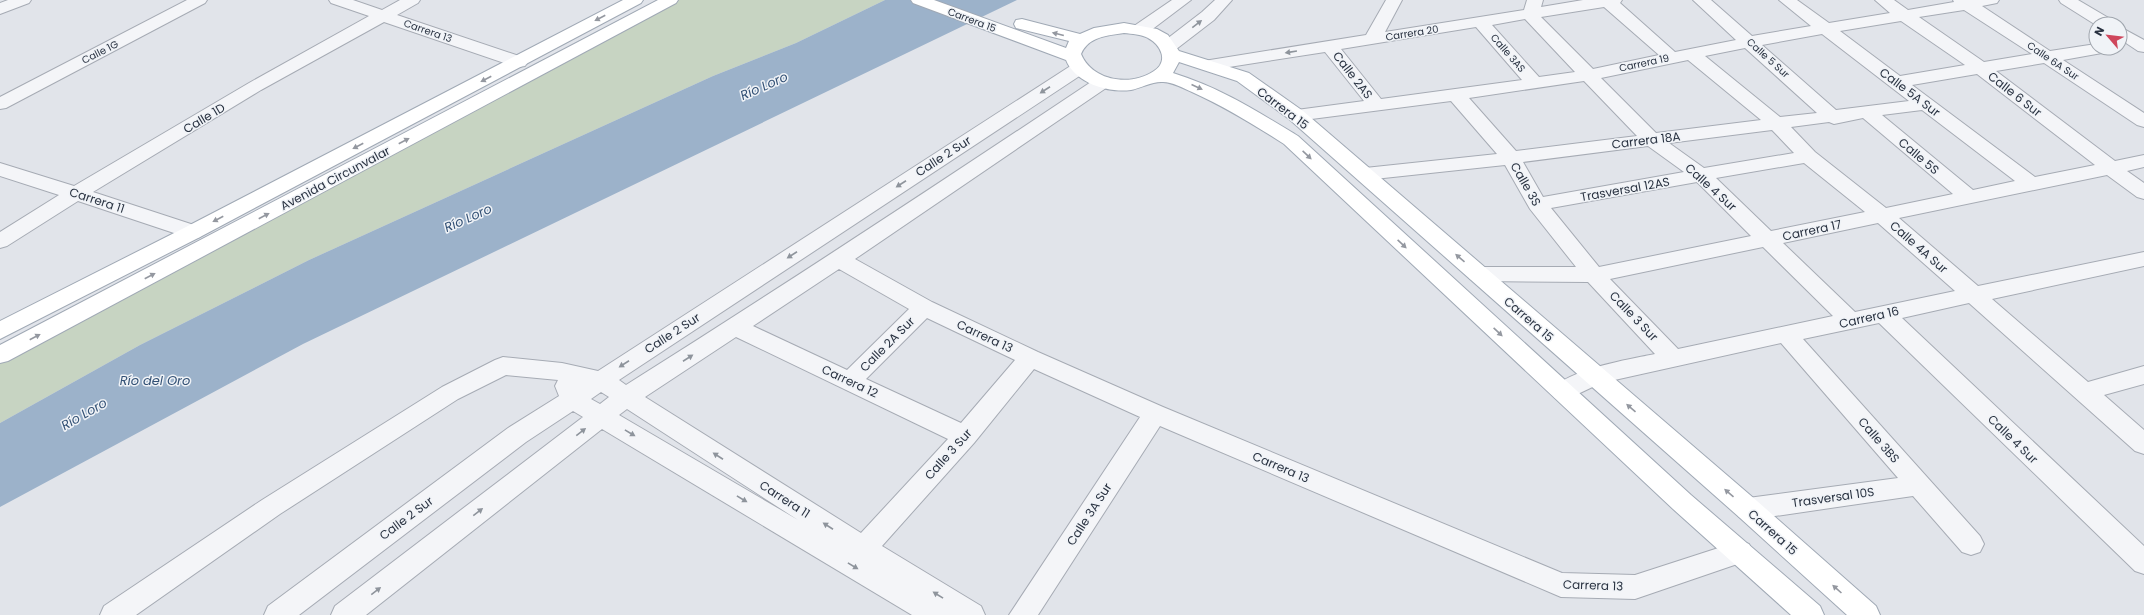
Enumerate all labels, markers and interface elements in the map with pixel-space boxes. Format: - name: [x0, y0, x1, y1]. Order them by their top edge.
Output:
- street label: Carrera 15: [946, 4, 998, 36]
- one-way arrow: [595, 15, 606, 22]
- street label: Carrera 13: [402, 16, 454, 46]
- north arrow: [2088, 16, 2128, 56]
- one-way arrow: [1192, 20, 1203, 28]
- street label: Carrera 20: [1384, 21, 1440, 45]
- text: N: [2090, 24, 2108, 39]
- street label: Calle 3AS: [1487, 30, 1529, 76]
- one-way arrow: [1052, 31, 1064, 37]
- street label: Calle 5 Sur: [1743, 35, 1793, 82]
- street label: Calle 1G: [79, 36, 121, 68]
- street label: Calle 6A Sur: [2024, 38, 2082, 84]
- street label: Calle 2AS: [1329, 48, 1377, 102]
- one-way arrow: [1285, 49, 1297, 55]
- street label: Carrera 19: [1618, 50, 1670, 76]
- street label: Calle 5A Sur: [1876, 64, 1944, 121]
- water label: Río Loro: [737, 67, 791, 105]
- street label: Calle 6 Sur: [1985, 68, 2046, 121]
- one-way arrow: [480, 76, 491, 83]
- street label: Carrera 15: [1254, 83, 1312, 133]
- one-way arrow: [1191, 84, 1203, 90]
- one-way arrow: [1040, 86, 1050, 94]
- street label: Calle 1D: [180, 99, 228, 137]
- street label: Carrera 18A: [1611, 127, 1681, 153]
- street label: Calle 2 Sur: [912, 131, 975, 180]
- street label: Calle 5S: [1895, 134, 1943, 178]
- one-way arrow: [398, 138, 410, 145]
- street label: Avenida Circunvalar: [277, 142, 393, 214]
- one-way arrow: [352, 143, 364, 149]
- one-way arrow: [1302, 150, 1312, 160]
- street label: Calle 3S: [1507, 159, 1545, 209]
- street label: Calle 4 Sur: [1682, 159, 1741, 215]
- street label: Trasversal 12AS: [1579, 173, 1671, 205]
- one-way arrow: [896, 180, 906, 188]
- street label: Carrera 11: [67, 183, 127, 217]
- water label: Río Loro: [441, 199, 495, 237]
- one-way arrow: [259, 212, 270, 219]
- street label: Carrera 17: [1781, 215, 1844, 245]
- one-way arrow: [212, 216, 224, 223]
- street label: Calle 4A Sur: [1886, 217, 1952, 277]
- one-way arrow: [1397, 239, 1407, 248]
- one-way arrow: [787, 251, 797, 259]
- one-way arrow: [1454, 253, 1465, 262]
- one-way arrow: [144, 273, 155, 280]
- street label: Calle 3 Sur: [1606, 287, 1662, 345]
- street label: Carrera 15: [1500, 293, 1558, 345]
- street label: Carrera 16: [1837, 302, 1901, 332]
- street label: Calle 2 Sur: [641, 308, 704, 357]
- street label: Calle 2A Sur: [856, 312, 919, 375]
- street label: Carrera 13: [954, 316, 1016, 356]
- one-way arrow: [1493, 327, 1503, 337]
- one-way arrow: [29, 334, 40, 340]
- one-way arrow: [682, 354, 694, 361]
- one-way arrow: [619, 361, 630, 368]
- street label: Carrera 12: [819, 361, 881, 401]
- water label: Río del Oro: [120, 371, 190, 390]
- water label: Río Loro: [57, 393, 111, 435]
- one-way arrow: [1626, 403, 1636, 413]
- street label: Calle 4 Sur: [1984, 411, 2042, 468]
- street label: Calle 3BS: [1854, 414, 1904, 466]
- street label: Calle 3 Sur: [920, 424, 976, 483]
- one-way arrow: [576, 428, 587, 436]
- one-way arrow: [624, 429, 636, 436]
- street label: Carrera 13: [1250, 447, 1312, 487]
- one-way arrow: [712, 452, 724, 459]
- street label: Carrera 11: [756, 476, 814, 522]
- street label: Calle 3A Sur: [1062, 479, 1116, 549]
- street label: Trasversal 10S: [1791, 483, 1875, 511]
- one-way arrow: [1724, 489, 1735, 498]
- street label: Calle 2 Sur: [376, 492, 437, 544]
- one-way arrow: [736, 496, 748, 503]
- street label: Carrera 15: [1745, 505, 1801, 559]
- one-way arrow: [473, 507, 484, 516]
- one-way arrow: [822, 522, 834, 529]
- one-way arrow: [847, 562, 859, 569]
- street label: Carrera 13: [1562, 575, 1624, 595]
- one-way arrow: [1832, 584, 1842, 594]
- one-way arrow: [370, 587, 381, 595]
- one-way arrow: [932, 591, 944, 598]

